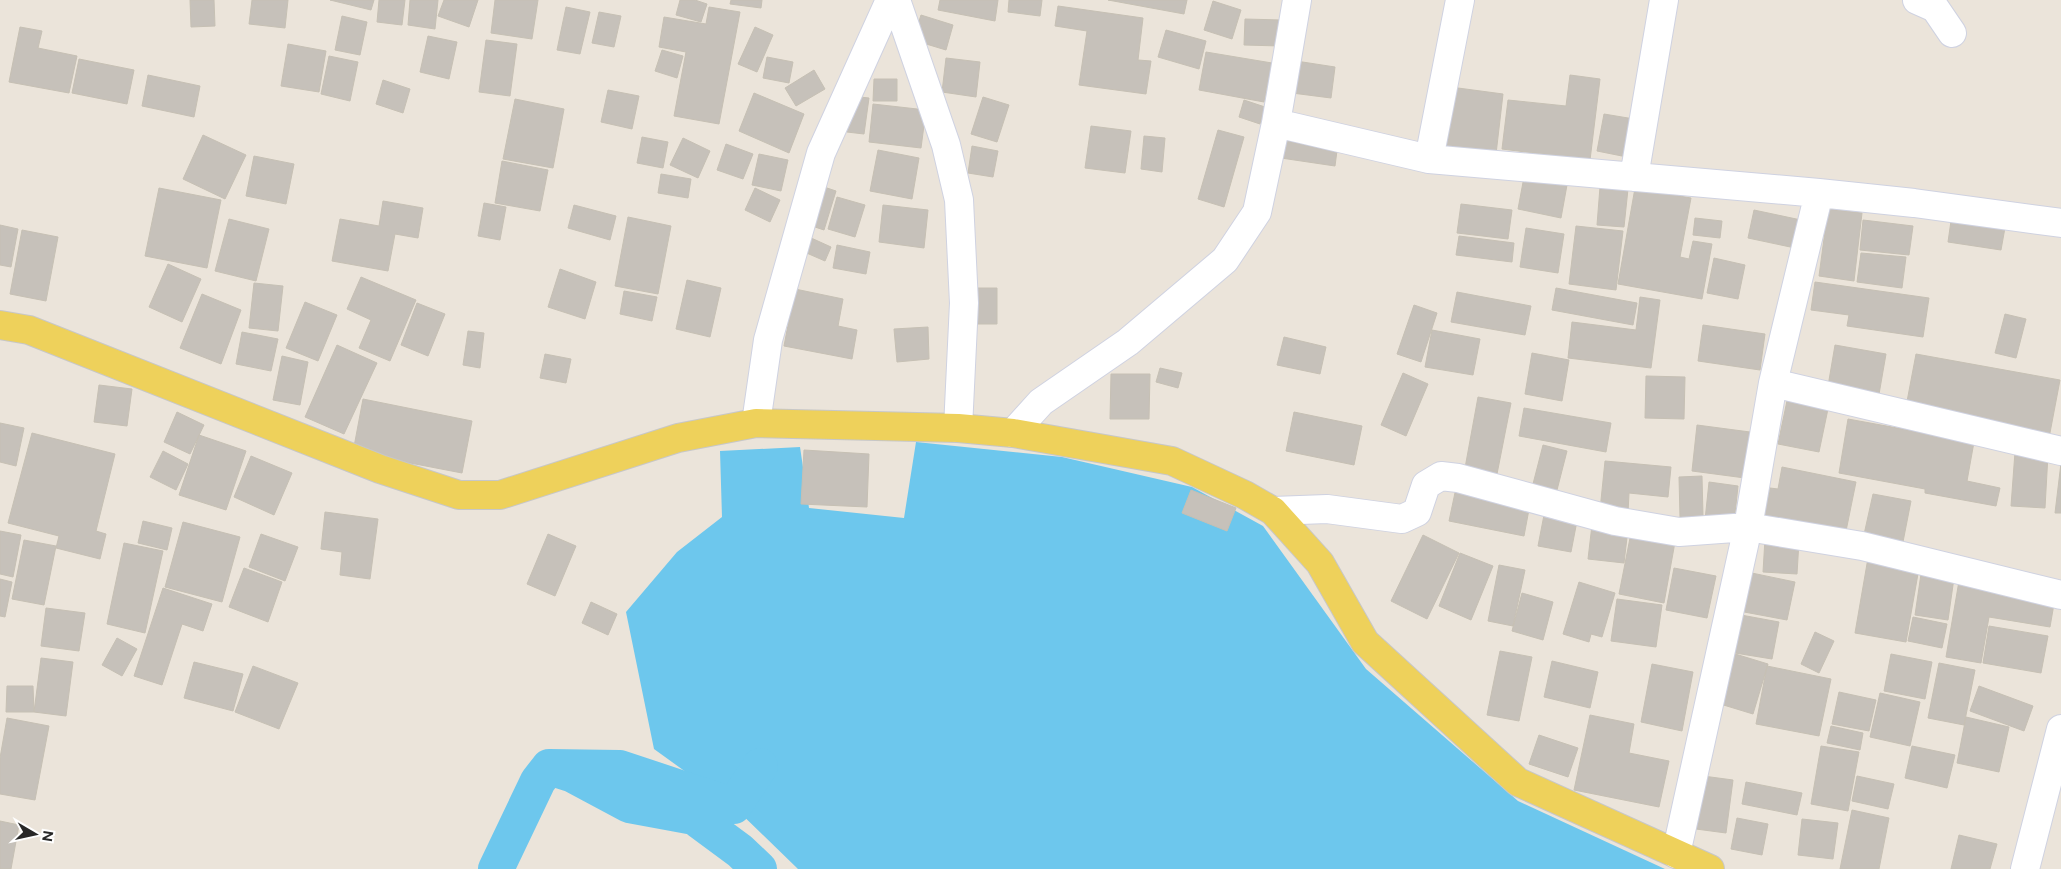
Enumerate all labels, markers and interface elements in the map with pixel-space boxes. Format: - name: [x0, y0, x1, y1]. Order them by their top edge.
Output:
- north arrow: [10, 809, 60, 859]
- text: N: [38, 829, 57, 843]

